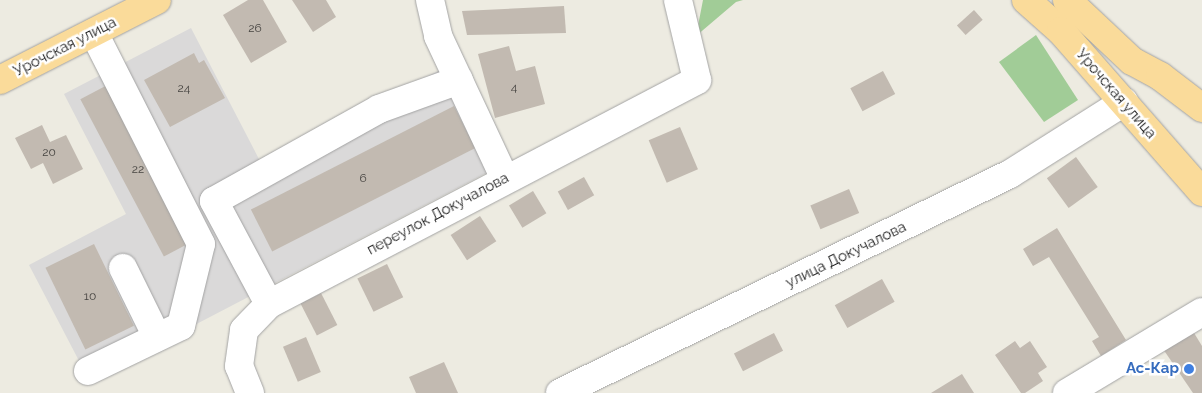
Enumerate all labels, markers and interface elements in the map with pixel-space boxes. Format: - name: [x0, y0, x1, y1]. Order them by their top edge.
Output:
- street label: Урочская улица: [10, 13, 120, 81]
- house number: 26: [248, 22, 262, 36]
- street label: Урочская улица: [1072, 45, 1160, 143]
- house number: 4: [511, 81, 517, 95]
- house number: 24: [178, 82, 190, 96]
- house number: 20: [42, 146, 56, 160]
- house number: 22: [132, 163, 144, 177]
- street label: переулок Докучалова: [364, 169, 512, 259]
- house number: 6: [359, 172, 367, 186]
- street label: улица Докучалова: [783, 218, 909, 292]
- house number: 10: [84, 290, 96, 304]
- place label: Ас-Кар: [1126, 360, 1179, 378]
- marker: Ас-Кар: [1183, 363, 1195, 375]

